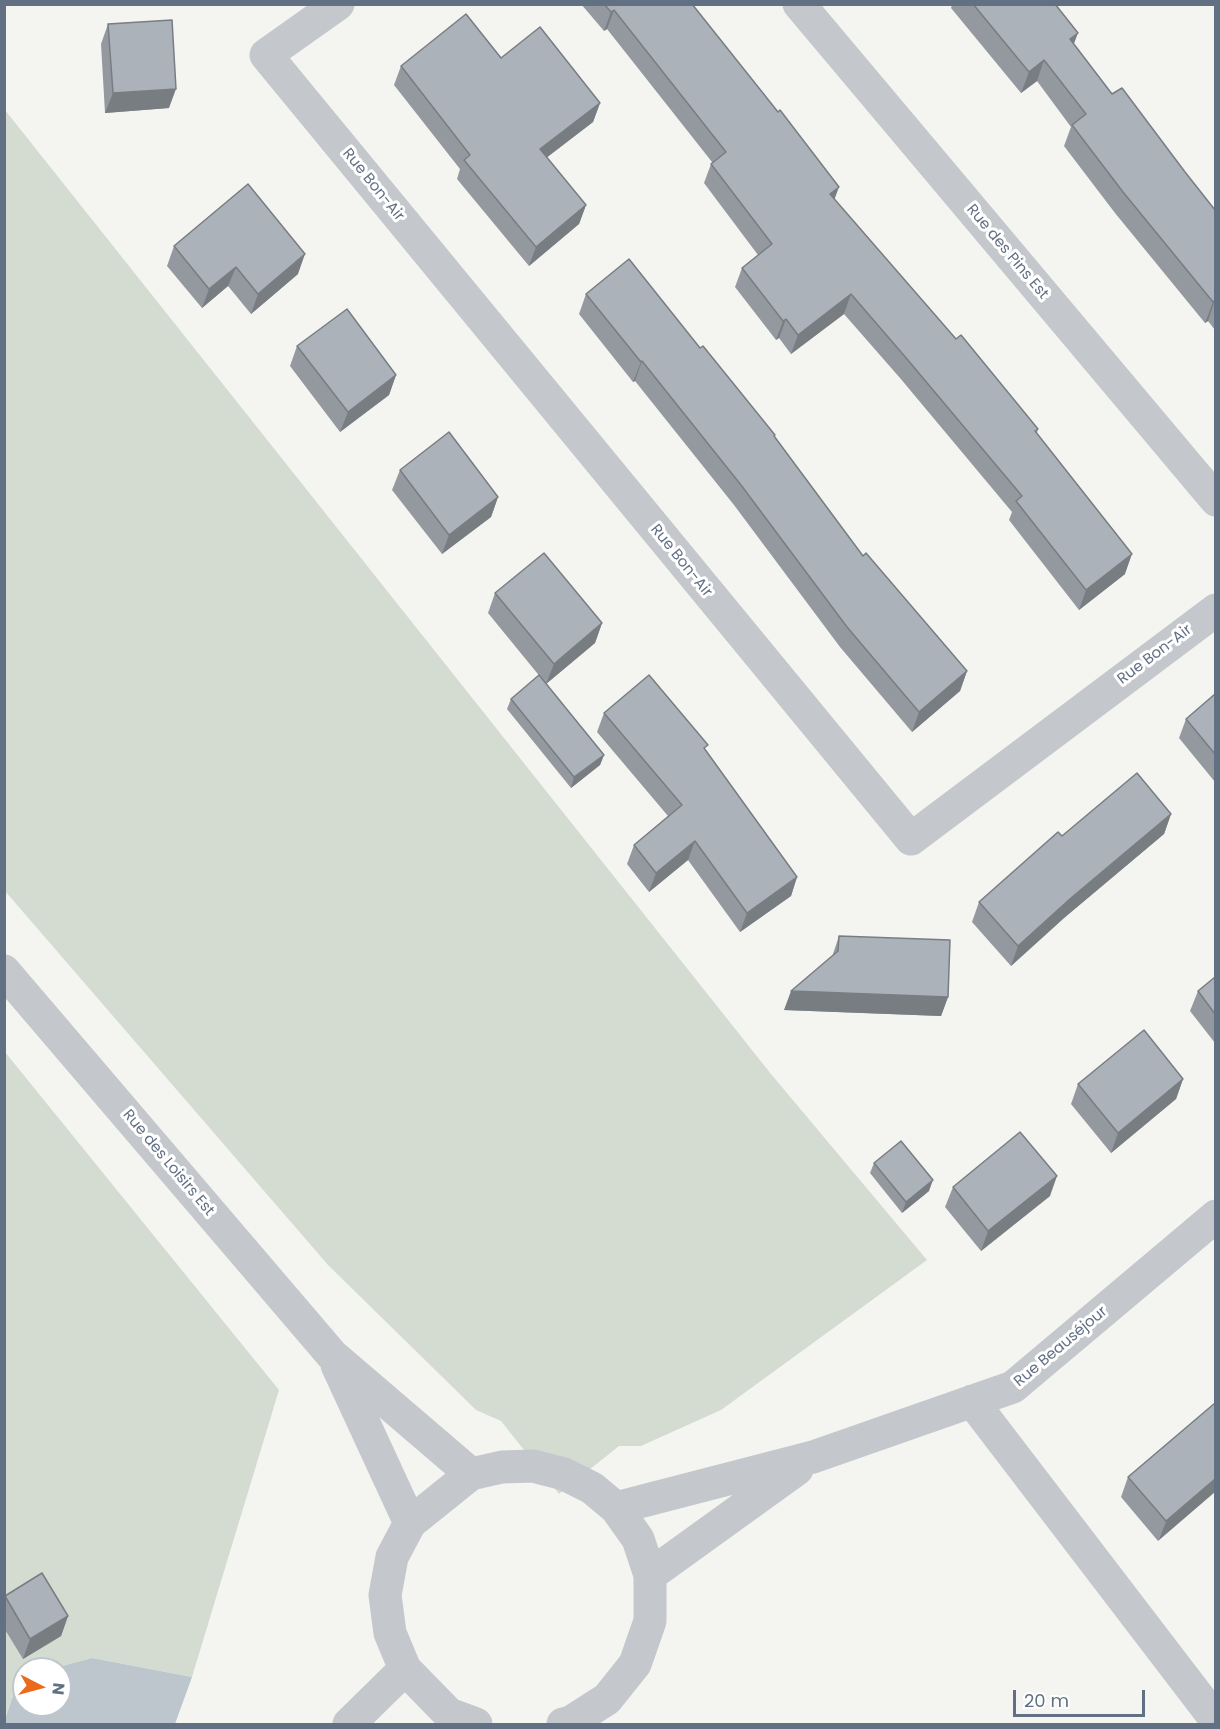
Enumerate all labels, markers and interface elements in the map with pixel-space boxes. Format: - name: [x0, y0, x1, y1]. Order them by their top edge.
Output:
- street label: Rue Bon-Air: [338, 145, 408, 225]
- street label: Rue des Pins Est: [962, 201, 1052, 303]
- street label: Rue Bon-Air: [646, 521, 716, 601]
- street label: Rue Bon-Air: [1114, 621, 1196, 689]
- street label: Rue des Loisirs Est: [118, 1106, 218, 1220]
- street label: Rue Beauséjour: [1011, 1303, 1111, 1391]
- north arrow: [12, 1657, 72, 1717]
- scale bar: [1016, 1678, 1148, 1716]
- text: N: [46, 1682, 70, 1696]
- text: 20 m: [1024, 1688, 1069, 1713]

